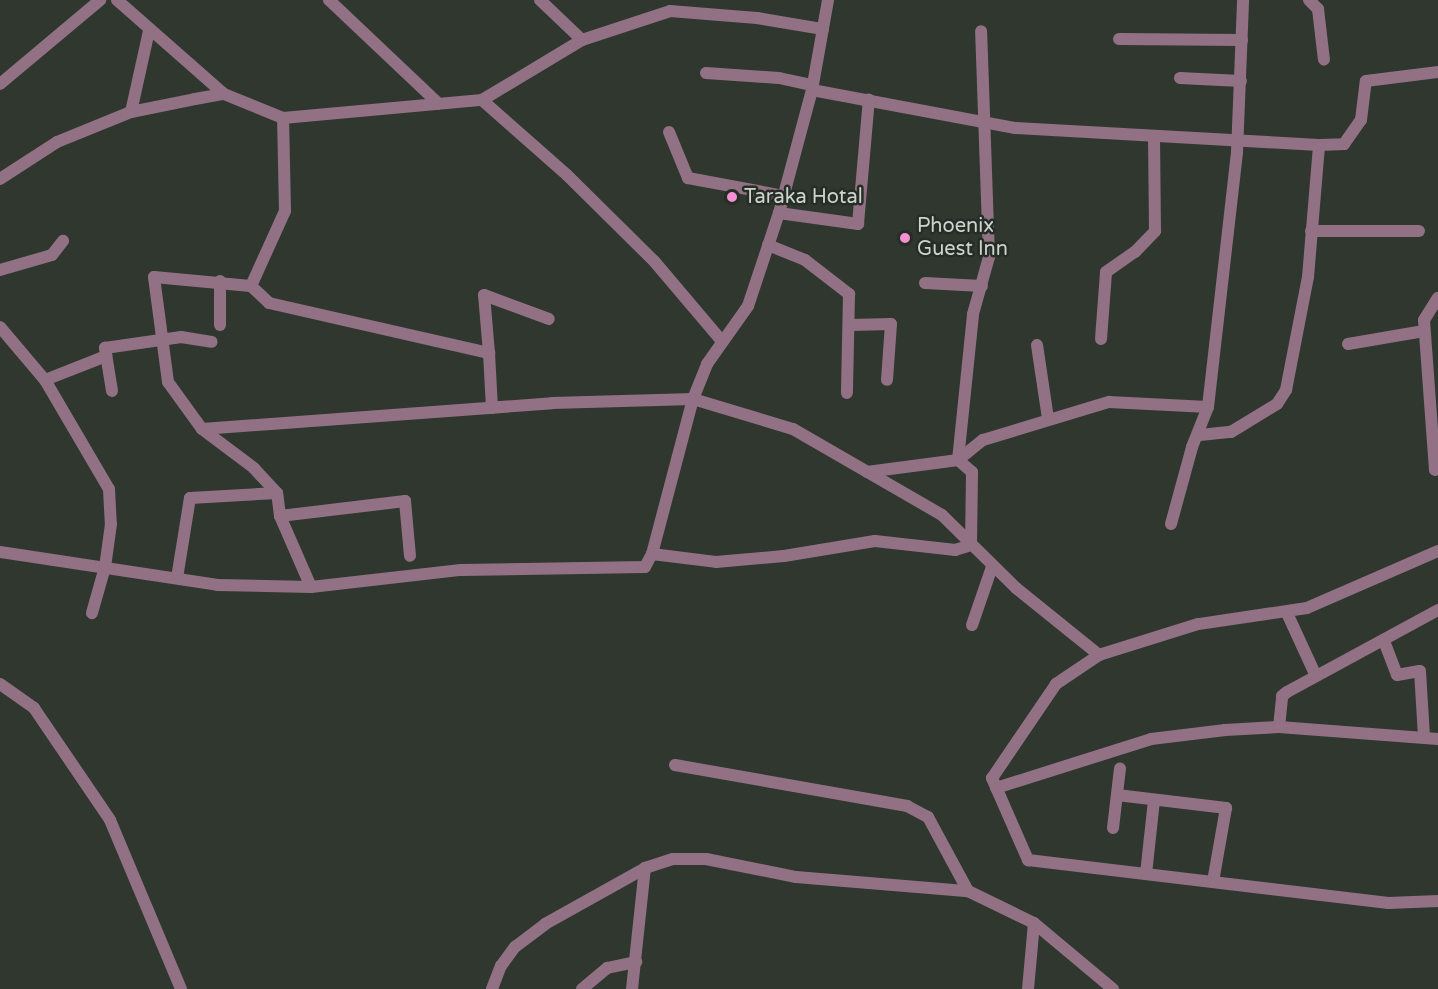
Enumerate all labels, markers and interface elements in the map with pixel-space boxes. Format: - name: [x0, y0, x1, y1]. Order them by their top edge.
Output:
- place label: Taraka Hotal: [744, 185, 863, 209]
- marker: Taraka Hotal: [725, 190, 739, 204]
- place label: Phoenix Guest Inn: [917, 214, 1008, 261]
- marker: Phoenix Guest Inn: [898, 231, 912, 245]

